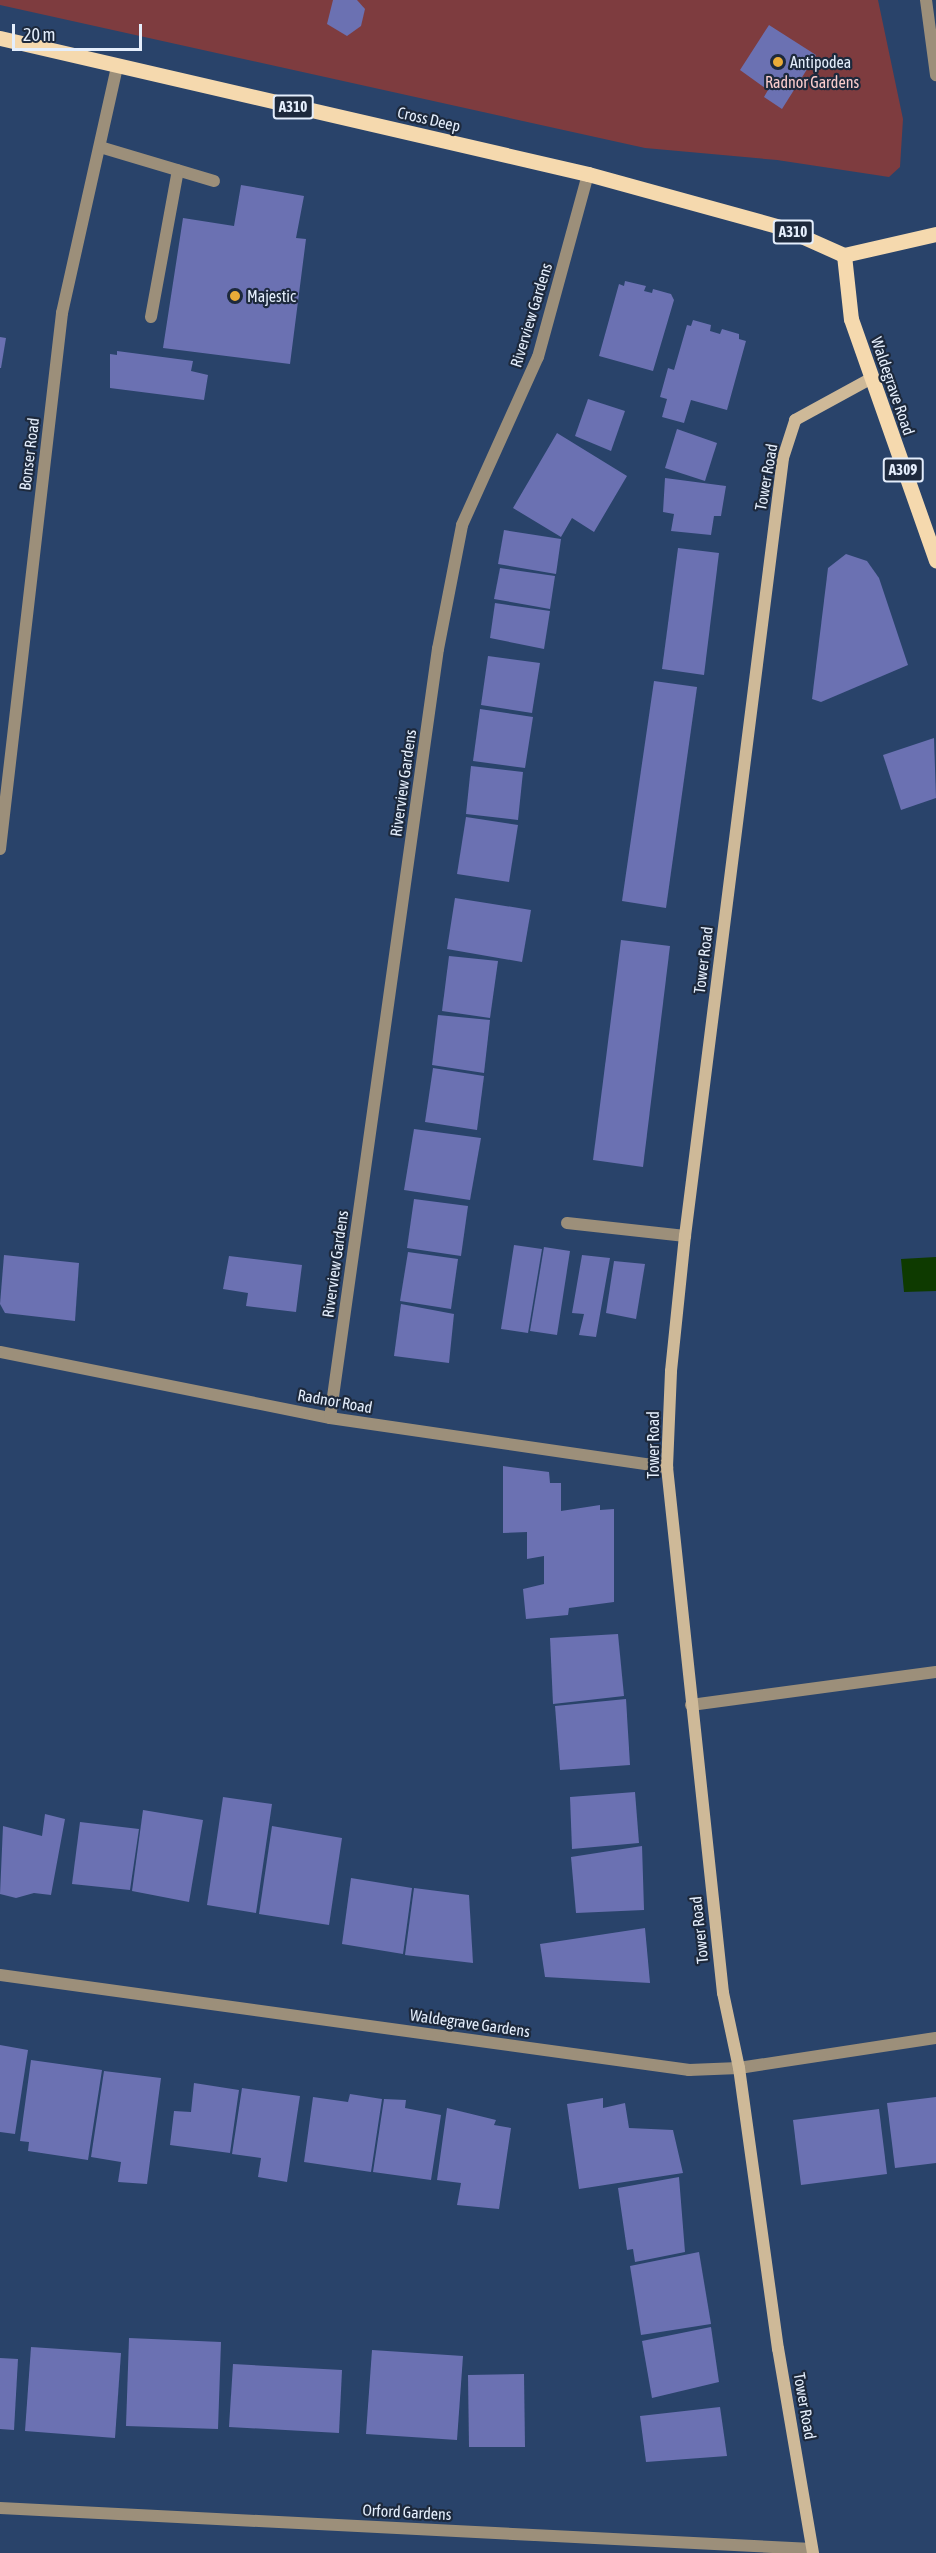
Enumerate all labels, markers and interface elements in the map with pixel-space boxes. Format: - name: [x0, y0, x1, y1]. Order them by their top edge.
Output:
- scale bar: [15, 12, 146, 50]
- text: 20 m: [23, 24, 55, 45]
- place label: Antipodea: [790, 52, 851, 72]
- marker: Antipodea: [771, 55, 785, 69]
- park label: Radnor Gardens: [765, 72, 859, 92]
- road number: A310: [272, 95, 314, 119]
- street label: Cross Deep: [396, 102, 462, 136]
- road number: A310: [772, 220, 814, 244]
- street label: Riverview Gardens: [506, 260, 556, 370]
- place label: Majestic: [247, 286, 296, 306]
- marker: Majestic: [228, 289, 242, 303]
- street label: Waldegrave Road: [867, 334, 919, 438]
- street label: Bonser Road: [15, 416, 43, 492]
- street label: Tower Road: [751, 442, 781, 512]
- road number: A309: [882, 458, 924, 482]
- street label: Riverview Gardens: [386, 728, 420, 838]
- street label: Tower Road: [689, 925, 717, 995]
- street label: Riverview Gardens: [318, 1209, 352, 1319]
- street label: Radnor Road: [296, 1385, 374, 1417]
- street label: Tower Road: [643, 1411, 663, 1479]
- street label: Tower Road: [686, 1895, 712, 1965]
- street label: Waldegrave Gardens: [409, 2005, 531, 2041]
- street label: Tower Road: [790, 2371, 820, 2441]
- street label: Orford Gardens: [362, 2500, 452, 2524]

